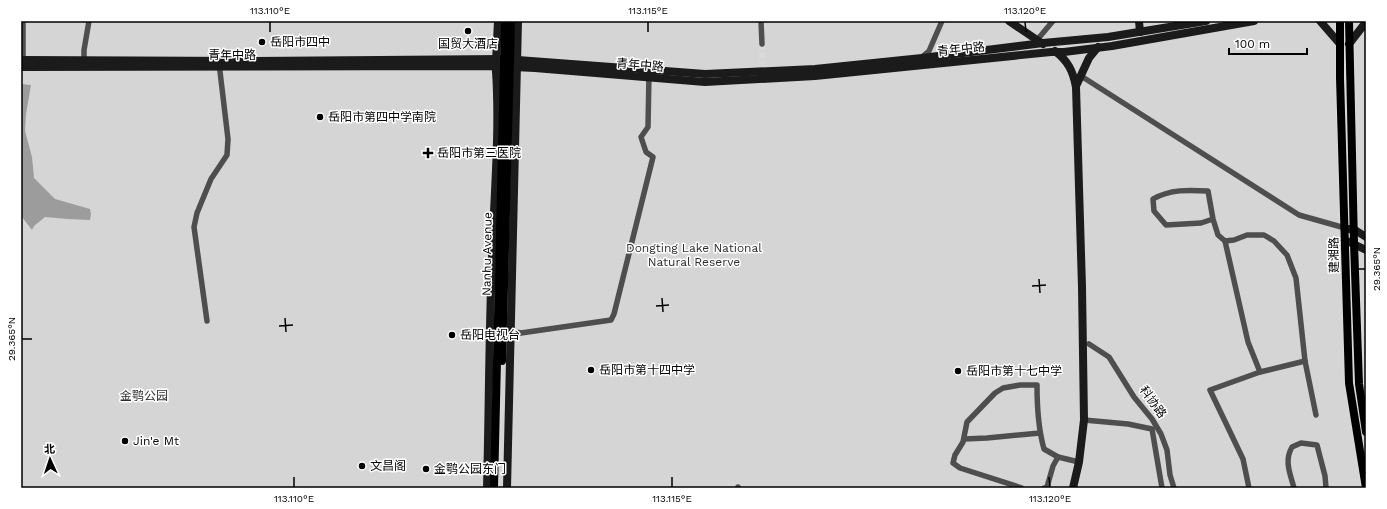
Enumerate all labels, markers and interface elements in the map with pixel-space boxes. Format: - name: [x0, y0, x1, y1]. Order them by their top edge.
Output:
- text: 113.110°E: [250, 5, 290, 16]
- text: 113.115°E: [628, 5, 668, 16]
- text: 113.120°E: [1004, 5, 1046, 16]
- marker: 国贸大酒店: [463, 26, 473, 36]
- scale bar: [1229, 30, 1307, 56]
- place label: 岳阳市四中: [270, 35, 330, 49]
- marker: 岳阳市四中: [257, 37, 267, 47]
- place label: 国贸大酒店: [438, 37, 498, 51]
- text: 100 m: [1235, 37, 1270, 51]
- street label: 青年中路: [936, 40, 986, 58]
- street label: 青年中路: [208, 48, 256, 62]
- street label: 青年中路: [615, 56, 665, 74]
- place label: 岳阳市第四中学南院: [328, 110, 436, 124]
- marker: 岳阳市第四中学南院: [315, 112, 325, 122]
- place label: 岳阳市第三医院: [437, 146, 521, 160]
- marker: 岳阳市第三医院: [422, 147, 434, 159]
- street label: Nanhu Avenue: [479, 212, 495, 296]
- street label: 建湘路: [1327, 237, 1341, 273]
- park label: Dongting Lake National Natural Reserve: [626, 241, 762, 269]
- text: 29.365°N: [1371, 247, 1382, 291]
- text: 29.365°N: [6, 317, 17, 361]
- place label: 岳阳电视台: [460, 328, 520, 342]
- marker: 岳阳电视台: [447, 330, 457, 340]
- place label: 岳阳市第十四中学: [599, 363, 695, 377]
- place label: 岳阳市第十七中学: [966, 364, 1062, 378]
- marker: 岳阳市第十四中学: [586, 365, 596, 375]
- marker: 岳阳市第十七中学: [953, 366, 963, 376]
- street label: 科协路: [1137, 383, 1169, 421]
- park label: 金鹗公园: [120, 389, 168, 403]
- place label: Jin'e Mt: [133, 434, 179, 448]
- marker: Jin'e Mt: [120, 436, 130, 446]
- north arrow: [30, 439, 70, 479]
- text: 北: [44, 443, 55, 456]
- place label: 文昌阁: [370, 459, 406, 473]
- marker: 文昌阁: [357, 461, 367, 471]
- place label: 金鹗公园东门: [434, 462, 506, 476]
- marker: 金鹗公园东门: [421, 464, 431, 474]
- text: 113.110°E: [274, 493, 314, 504]
- text: 113.115°E: [652, 493, 692, 504]
- text: 113.120°E: [1029, 493, 1071, 504]

